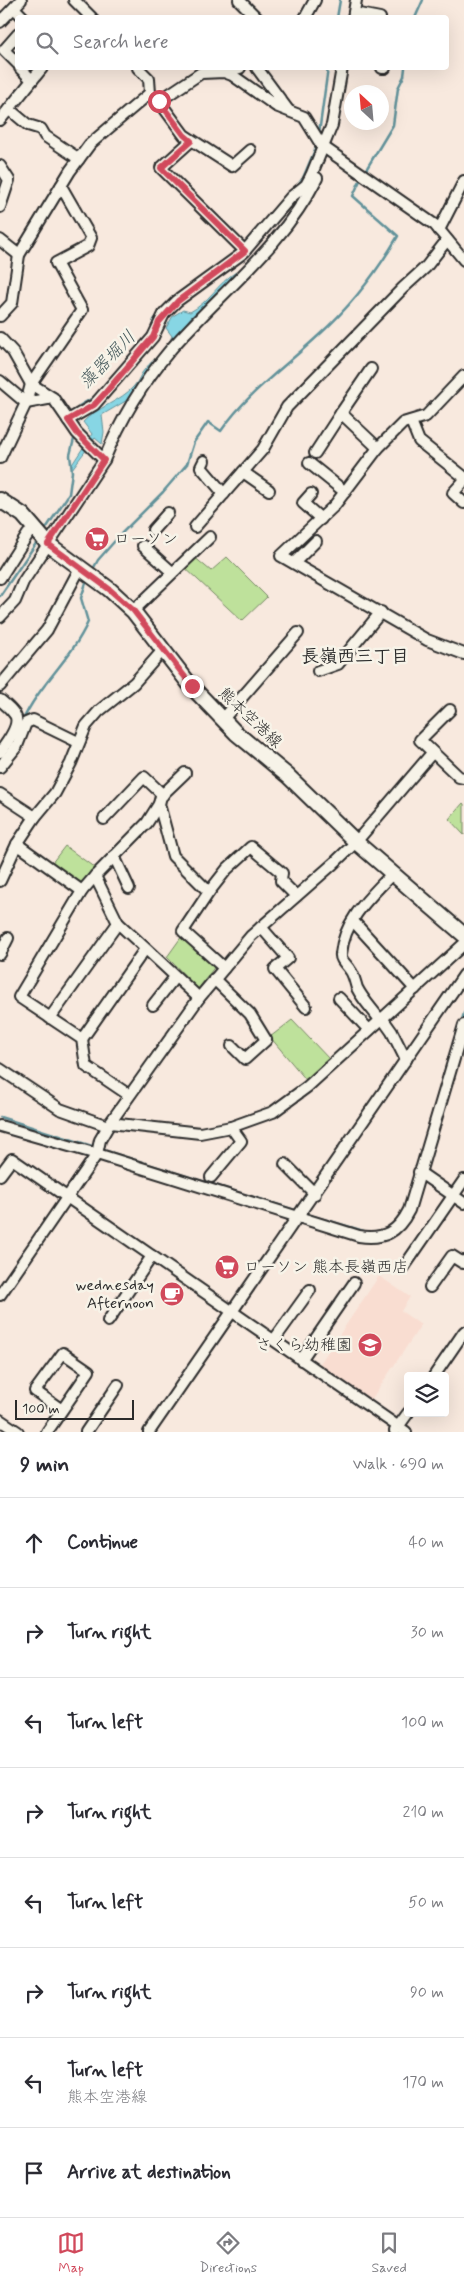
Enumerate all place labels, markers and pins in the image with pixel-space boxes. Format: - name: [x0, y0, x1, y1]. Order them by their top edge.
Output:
- supermarket icon: ローソン: [84, 526, 110, 552]
- place label: ローソン: [114, 529, 178, 550]
- supermarket icon: ローソン 熊本長嶺西店: [214, 1254, 240, 1280]
- place label: ローソン 熊本長嶺西店: [244, 1257, 408, 1278]
- place label: wednesday Afternoon: [75, 1275, 154, 1314]
- cafe icon: wednesday Afternoon: [159, 1281, 185, 1307]
- school or university icon: さくら幼稚園: [357, 1332, 383, 1358]
- place label: さくら幼稚園: [256, 1335, 352, 1356]

